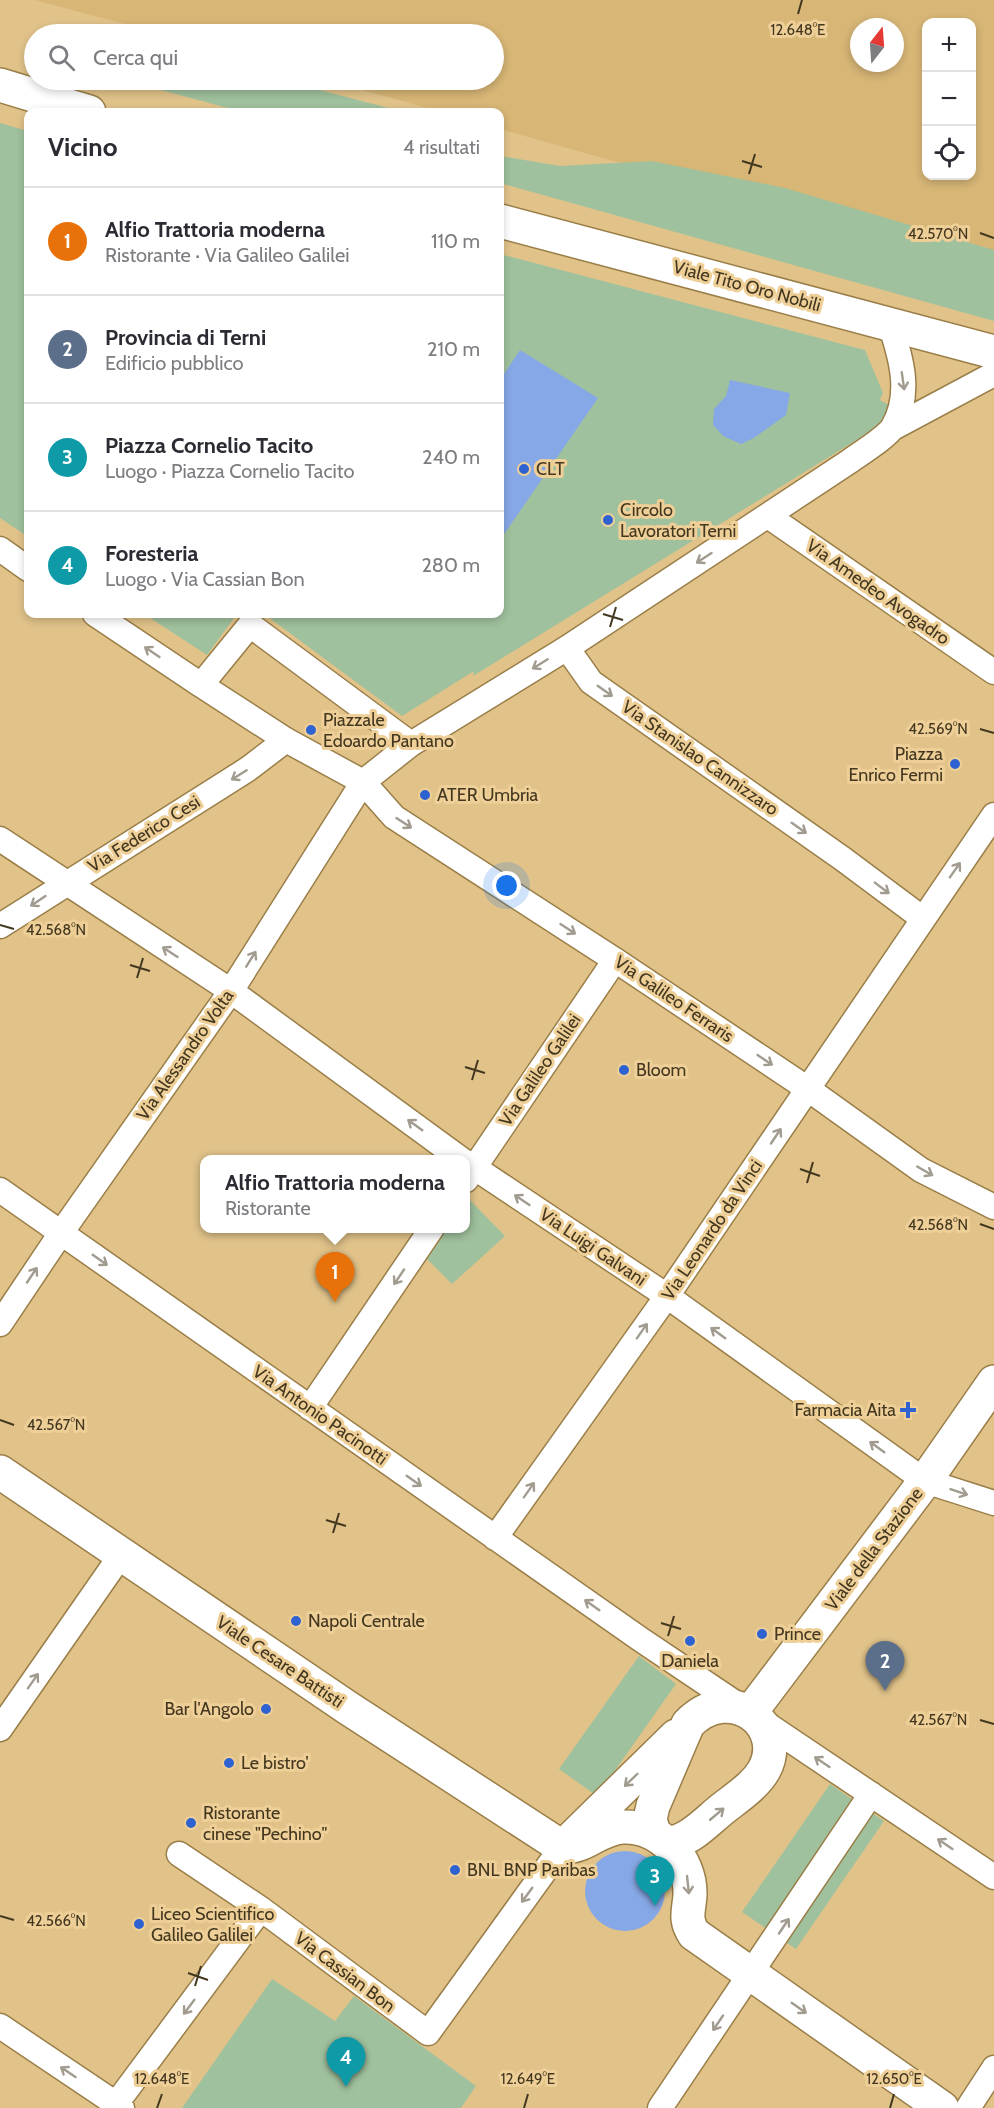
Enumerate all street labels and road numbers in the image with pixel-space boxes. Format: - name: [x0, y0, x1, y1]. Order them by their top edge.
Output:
- street label: Viale Tito Oro Nobili: [671, 256, 823, 316]
- street label: Via Amedeo Avogadro: [802, 534, 954, 650]
- street label: Via Stanislao Cannizzaro: [618, 696, 783, 820]
- street label: Via Federico Cesi: [84, 791, 204, 877]
- street label: Via Galileo Ferraris: [610, 951, 738, 1047]
- street label: Via Alessandro Volta: [132, 985, 238, 1124]
- street label: Via Galileo Galilei: [494, 1010, 586, 1130]
- street label: Via Leonardo da Vinci: [657, 1156, 767, 1304]
- street label: Via Luigi Galvani: [536, 1203, 650, 1291]
- street label: Via Antonio Pacinotti: [248, 1360, 392, 1470]
- street label: Viale della Stazione: [821, 1483, 927, 1615]
- street label: Viale Cesare Battisti: [212, 1611, 348, 1713]
- street label: Via Cassian Bon: [290, 1927, 400, 2017]

